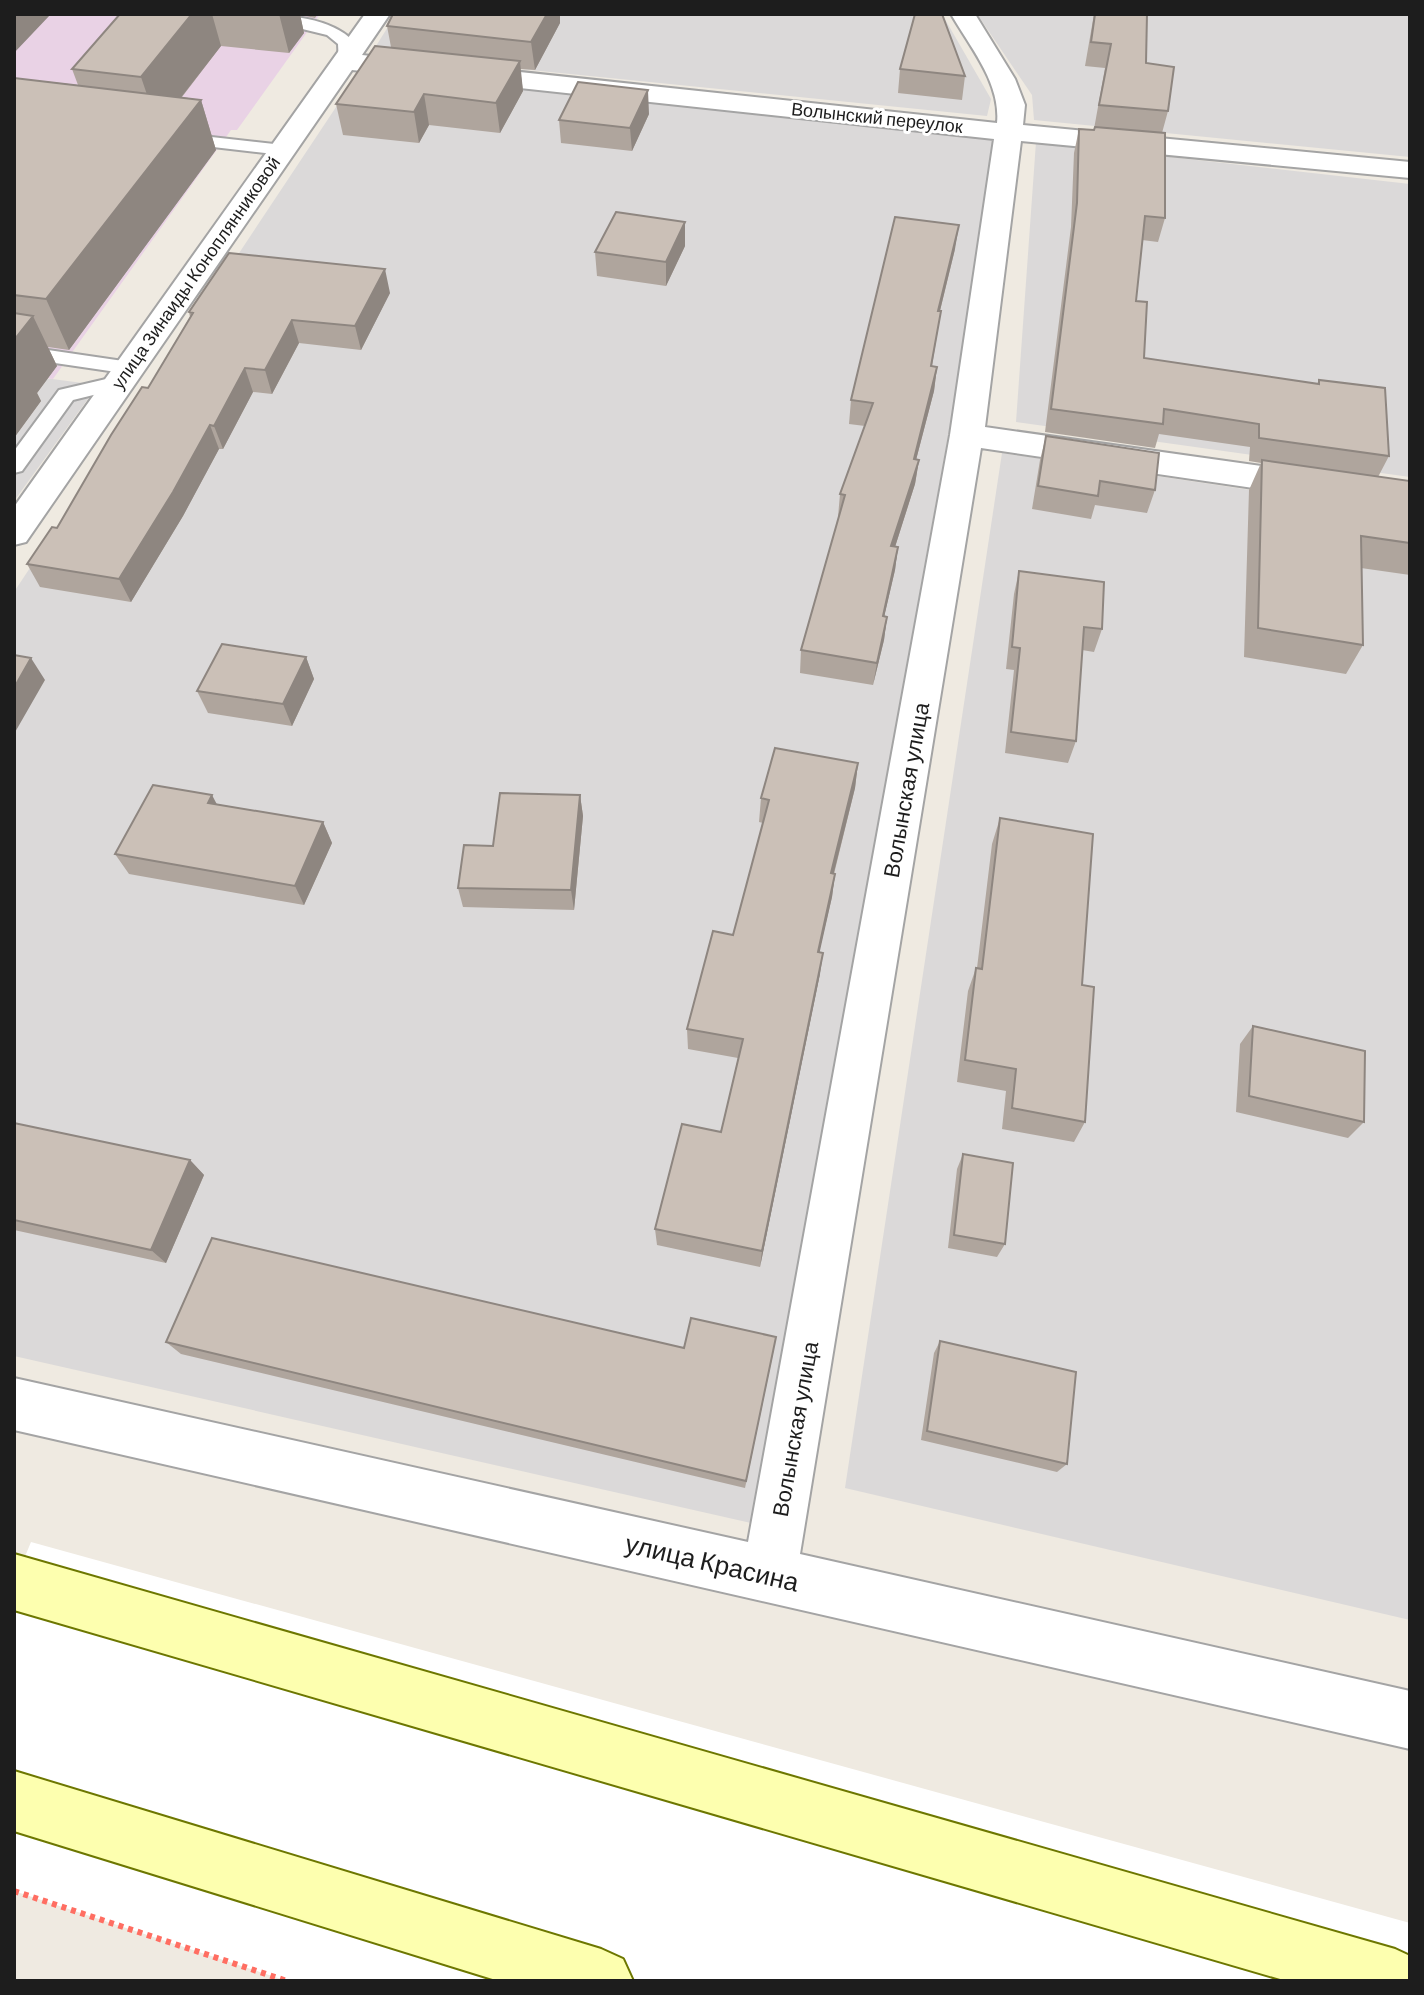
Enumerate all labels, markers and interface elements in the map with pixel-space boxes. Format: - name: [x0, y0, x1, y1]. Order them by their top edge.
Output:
- street label: Волынский переулок: [790, 97, 964, 137]
- street label: улица Зинаиды Коноплянниковой: [106, 152, 284, 393]
- street label: Волынская улица: [877, 699, 934, 880]
- street label: Волынская улица: [766, 1338, 823, 1519]
- street label: улица Красина: [623, 1527, 803, 1597]

